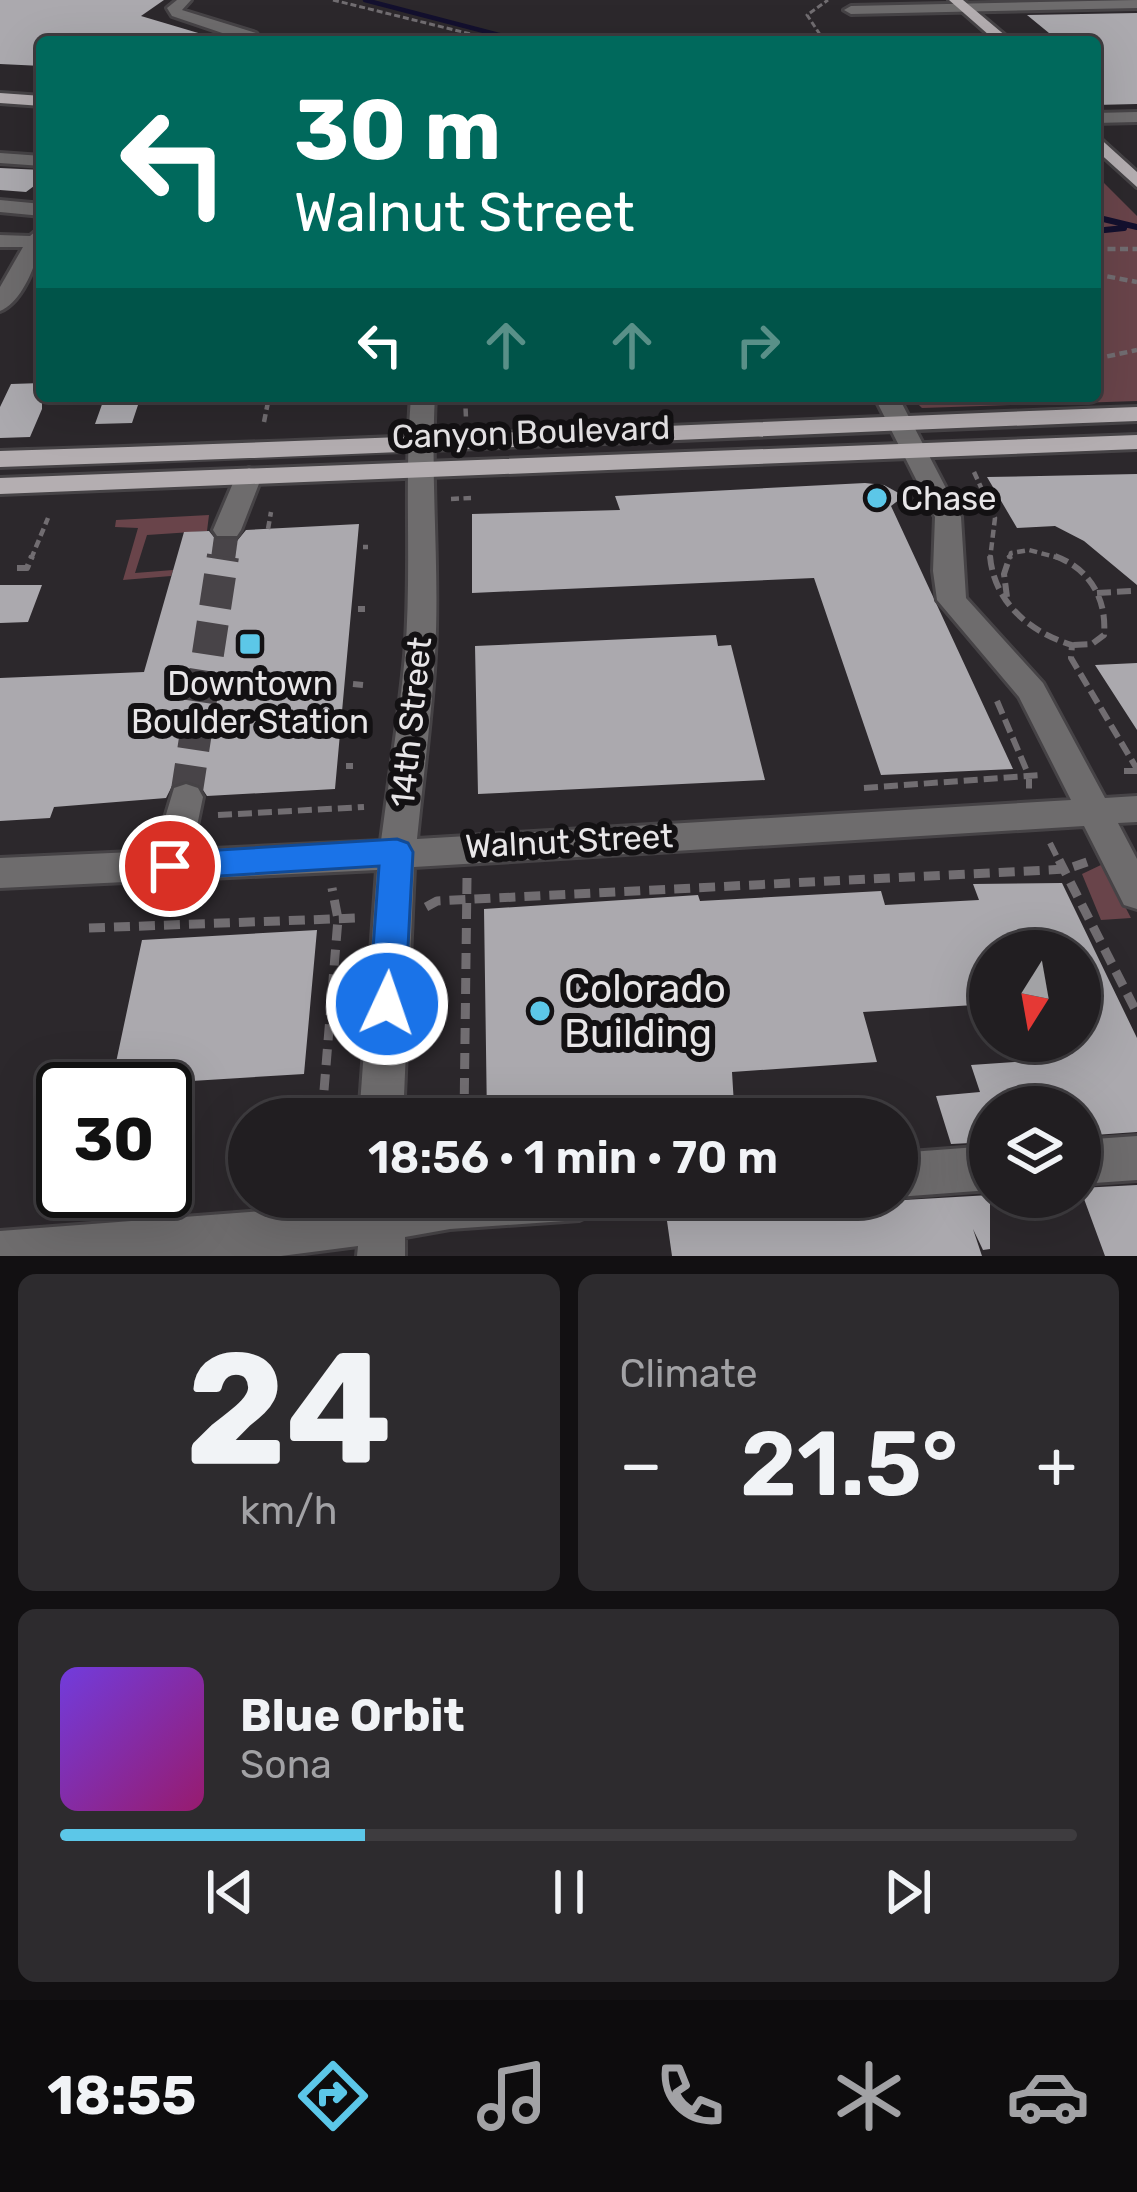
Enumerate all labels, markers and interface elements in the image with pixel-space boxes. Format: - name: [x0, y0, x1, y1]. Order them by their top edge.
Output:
- text: 30 m: [294, 80, 501, 180]
- icon: left: [96, 84, 252, 240]
- text: Walnut Street: [294, 181, 635, 245]
- icon: left: [347, 312, 413, 378]
- icon: ahead: [473, 312, 539, 378]
- icon: ahead: [599, 312, 665, 378]
- icon: right: [725, 312, 791, 378]
- street label: Canyon Boulevard: [391, 408, 671, 456]
- place label: Chase: [901, 479, 997, 518]
- marker: Chase: [864, 485, 890, 511]
- marker: Downtown Boulder Station: [237, 631, 263, 657]
- street label: 14th Street: [383, 635, 439, 809]
- place label: Downtown Boulder Station: [131, 664, 369, 741]
- pin: [119, 815, 221, 917]
- street label: Walnut Street: [464, 816, 674, 866]
- icon: arrive: [137, 833, 203, 899]
- north arrow: [969, 930, 1101, 1062]
- map controls: [969, 930, 1101, 1218]
- position arrow: [324, 941, 450, 1067]
- place label: Colorado Building: [564, 966, 726, 1057]
- marker: Colorado Building: [527, 998, 553, 1024]
- speed limit sign: 30: [36, 1062, 192, 1218]
- button: layers: [969, 1086, 1101, 1218]
- text: 18:56 · 1 min · 70 m: [368, 1131, 778, 1184]
- text: 24: [185, 1317, 392, 1502]
- text: Climate: [620, 1351, 758, 1397]
- text: 21.5°: [740, 1411, 958, 1518]
- text: −: [620, 1425, 662, 1504]
- text: +: [1036, 1425, 1077, 1504]
- text: km/h: [240, 1488, 337, 1534]
- text: Blue Orbit: [240, 1689, 464, 1742]
- text: Sona: [240, 1742, 332, 1788]
- icon: previous: [197, 1859, 263, 1925]
- icon: pause: [536, 1859, 602, 1925]
- icon: next: [875, 1859, 941, 1925]
- icon: directions: [291, 2054, 375, 2138]
- icon: music: [470, 2054, 554, 2138]
- icon: phone: [648, 2054, 732, 2138]
- icon: climate: [827, 2054, 911, 2138]
- icon: car: [1006, 2054, 1090, 2138]
- text: 18:55: [47, 2064, 196, 2128]

